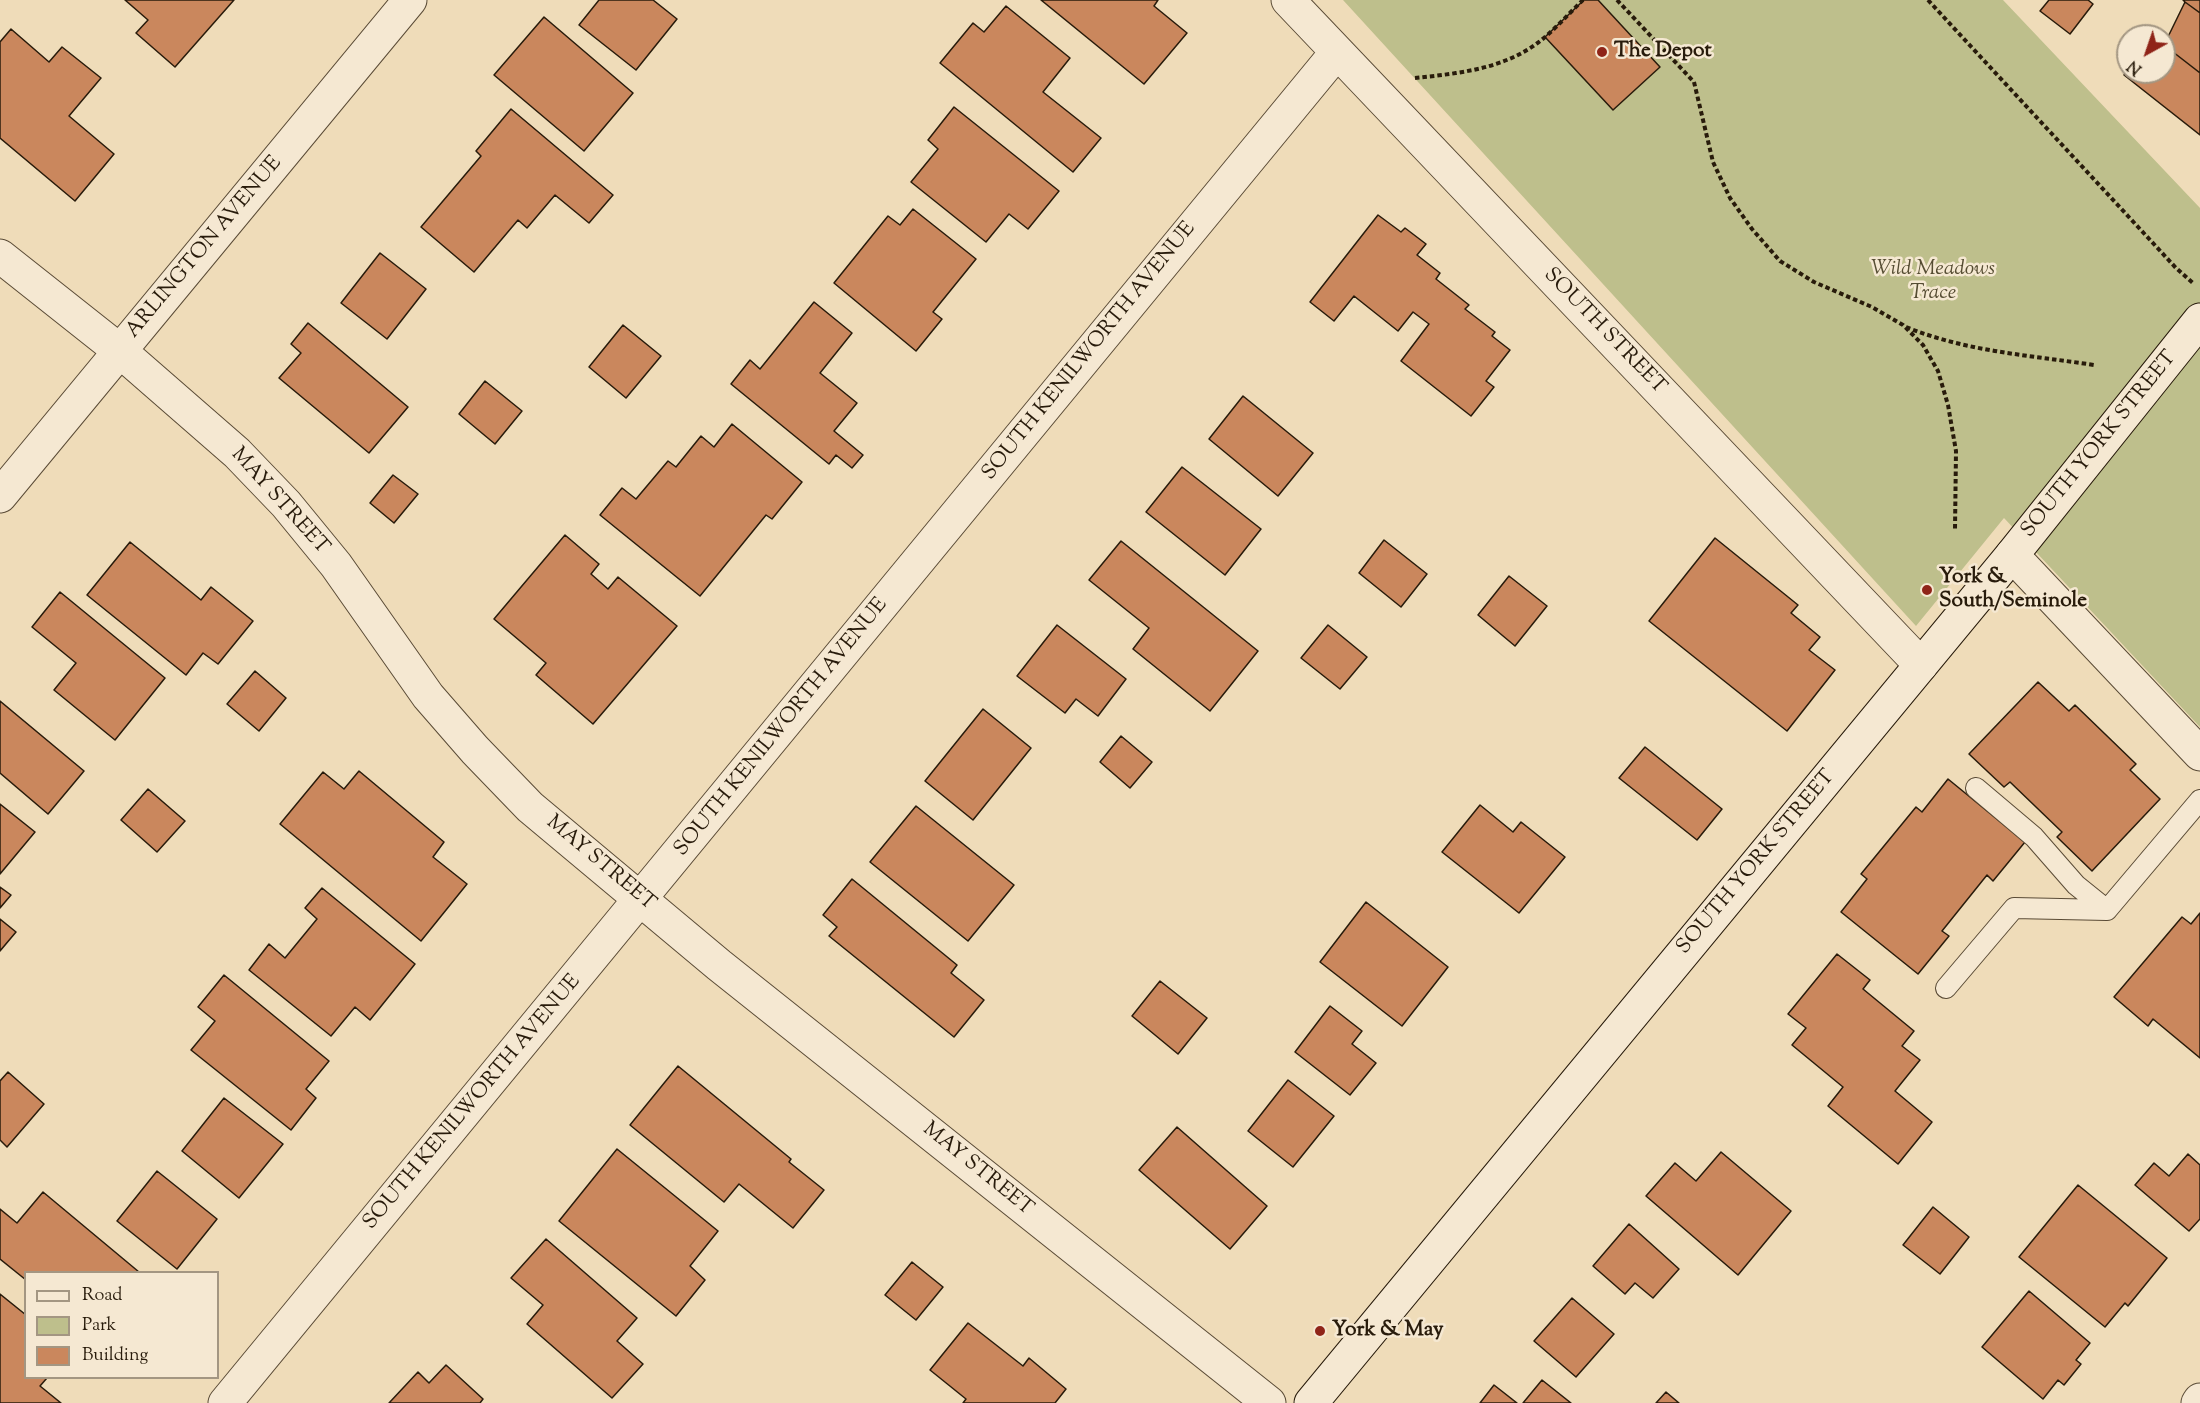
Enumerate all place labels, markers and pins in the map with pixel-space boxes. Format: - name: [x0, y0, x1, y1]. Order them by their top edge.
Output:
- place label: The Depot: [1614, 39, 1712, 65]
- marker: The Depot: [1595, 45, 1609, 59]
- place label: York & South/Seminole: [1939, 565, 2087, 615]
- marker: York & South/Seminole: [1920, 583, 1934, 597]
- place label: York & May: [1332, 1318, 1444, 1344]
- marker: York & May: [1313, 1324, 1327, 1338]

